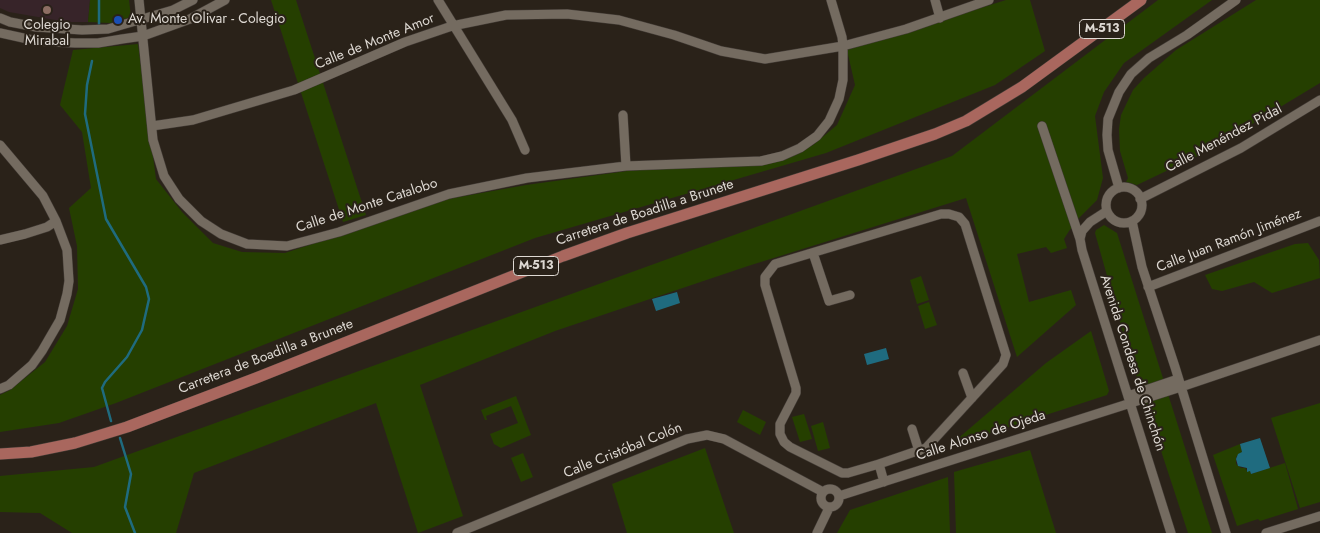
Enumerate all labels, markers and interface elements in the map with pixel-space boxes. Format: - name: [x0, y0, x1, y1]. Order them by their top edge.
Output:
- marker: Colegio Mirabal: [41, 4, 53, 16]
- street label: Calle de Monte Amor: [313, 10, 437, 74]
- place label: Av. Monte Olivar - Colegio: [128, 12, 285, 28]
- marker: Av. Monte Olivar - Colegio: [112, 14, 124, 26]
- place label: Colegio Mirabal: [24, 18, 70, 50]
- road number: M-513: [1080, 20, 1124, 38]
- street label: Calle Menéndez Pidal: [1163, 101, 1285, 177]
- street label: Calle de Monte Catalobo: [294, 175, 440, 237]
- street label: Carretera de Boadilla a Brunete: [554, 176, 736, 250]
- street label: Calle Juan Ramón Jiménez: [1154, 206, 1304, 276]
- road number: M-513: [514, 256, 558, 276]
- street label: Avenida Condesa de Chinchón: [1096, 273, 1168, 453]
- street label: Carretera de Boadilla a Brunete: [176, 316, 356, 398]
- street label: Calle Alonso de Ojeda: [914, 407, 1048, 465]
- street label: Calle Cristóbal Colón: [561, 420, 685, 482]

